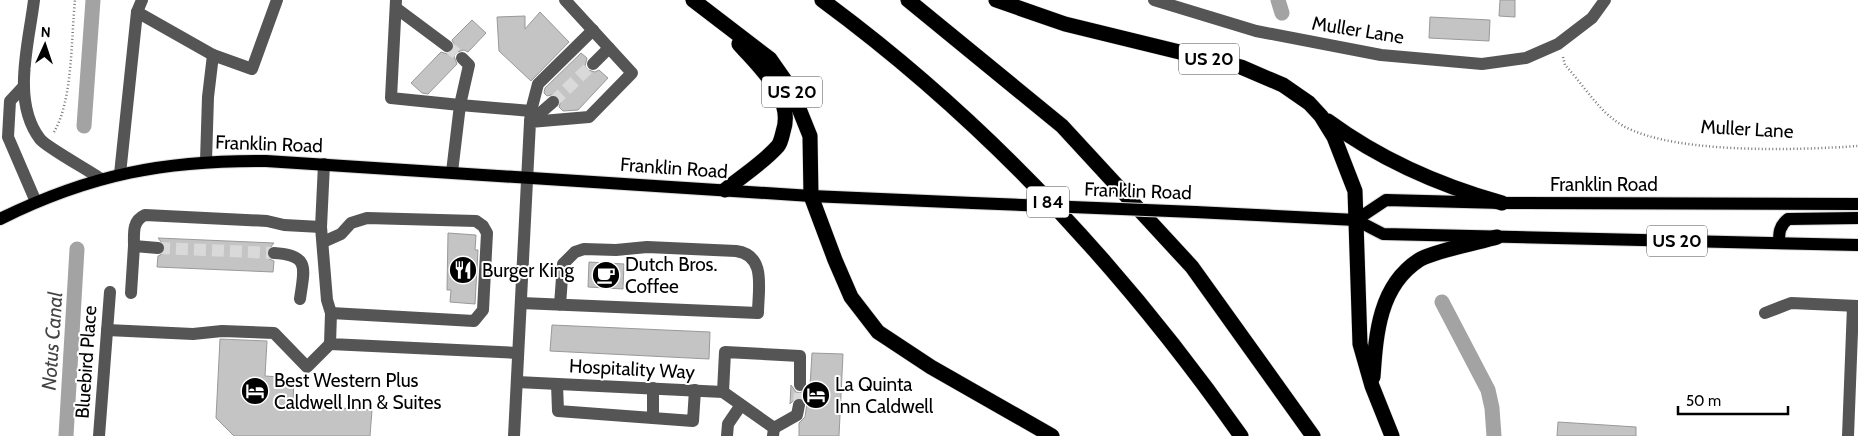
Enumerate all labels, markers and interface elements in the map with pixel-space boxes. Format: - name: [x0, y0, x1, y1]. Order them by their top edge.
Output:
- street label: Muller Lane: [1310, 11, 1406, 49]
- north arrow: [20, 20, 70, 70]
- text: N: [40, 23, 51, 41]
- road number: US 20: [1179, 44, 1239, 74]
- road number: US 20: [762, 76, 822, 108]
- street label: Muller Lane: [1700, 115, 1794, 143]
- street label: Franklin Road: [215, 131, 323, 157]
- street label: Franklin Road: [619, 153, 729, 183]
- street label: Franklin Road: [1550, 173, 1658, 196]
- street label: Franklin Road: [1084, 178, 1192, 204]
- road number: I 84: [1027, 186, 1069, 218]
- road number: US 20: [1647, 226, 1707, 256]
- place label: Dutch Bros. Coffee: [625, 253, 717, 298]
- restaurant icon: Burger King: [448, 255, 478, 285]
- place label: Burger King: [482, 259, 574, 282]
- cafe icon: Dutch Bros. Coffee: [591, 260, 621, 290]
- water label: Notus Canal: [37, 291, 67, 391]
- street label: Bluebird Place: [71, 304, 101, 419]
- street label: Hospitality Way: [569, 354, 696, 384]
- place label: Best Western Plus Caldwell Inn & Suites: [274, 369, 442, 414]
- place label: La Quinta Inn Caldwell: [835, 373, 934, 418]
- hotel icon: Best Western Plus Caldwell Inn & Suites: [240, 376, 270, 406]
- hotel icon: La Quinta Inn Caldwell: [801, 380, 831, 410]
- scale bar: [1678, 384, 1788, 416]
- text: 50 m: [1686, 392, 1721, 410]

